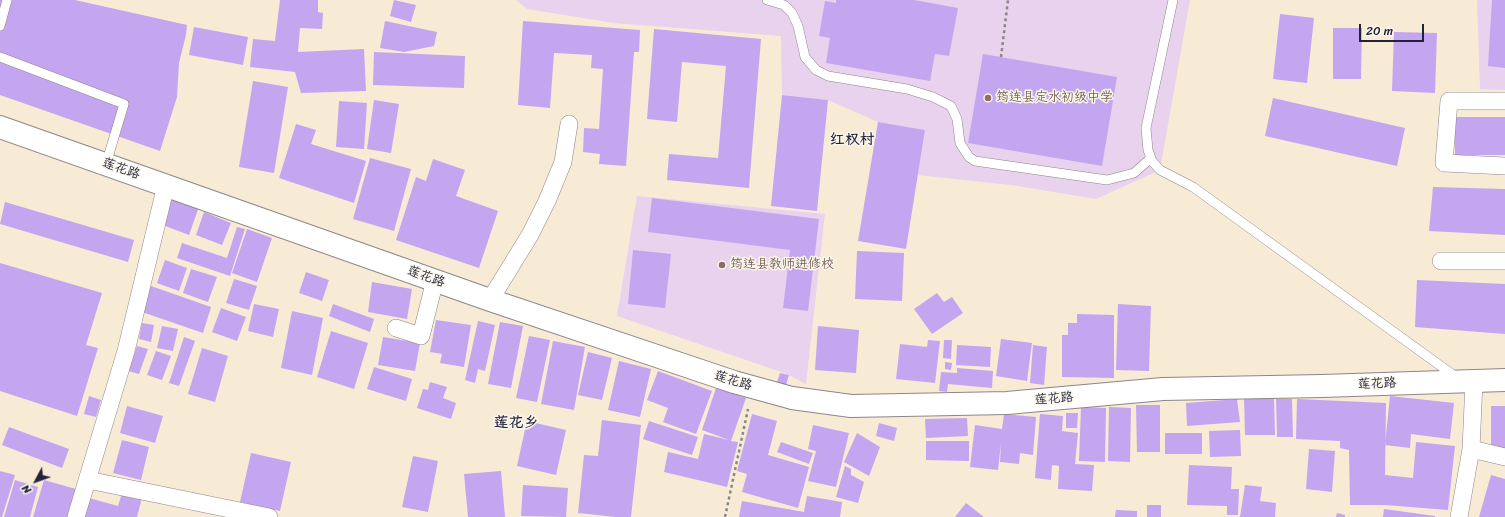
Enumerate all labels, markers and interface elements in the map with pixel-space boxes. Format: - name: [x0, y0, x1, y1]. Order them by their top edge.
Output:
- scale bar: [1361, 16, 1426, 42]
- text: 20 m: [1366, 20, 1393, 42]
- place label: 筠连县定水初级中学: [996, 90, 1113, 106]
- marker: 筠连县定水初级中学: [983, 93, 993, 103]
- district label: 红权村: [830, 131, 874, 149]
- street label: 莲花路: [100, 155, 142, 183]
- place label: 筠连县教师进修校: [730, 257, 834, 273]
- marker: 筠连县教师进修校: [717, 260, 727, 270]
- street label: 莲花路: [405, 263, 447, 291]
- street label: 莲花路: [712, 368, 754, 394]
- street label: 莲花路: [1357, 376, 1397, 392]
- street label: 莲花路: [1034, 390, 1074, 408]
- district label: 莲花乡: [494, 414, 538, 432]
- north arrow: [16, 461, 56, 501]
- text: N: [17, 480, 36, 498]

